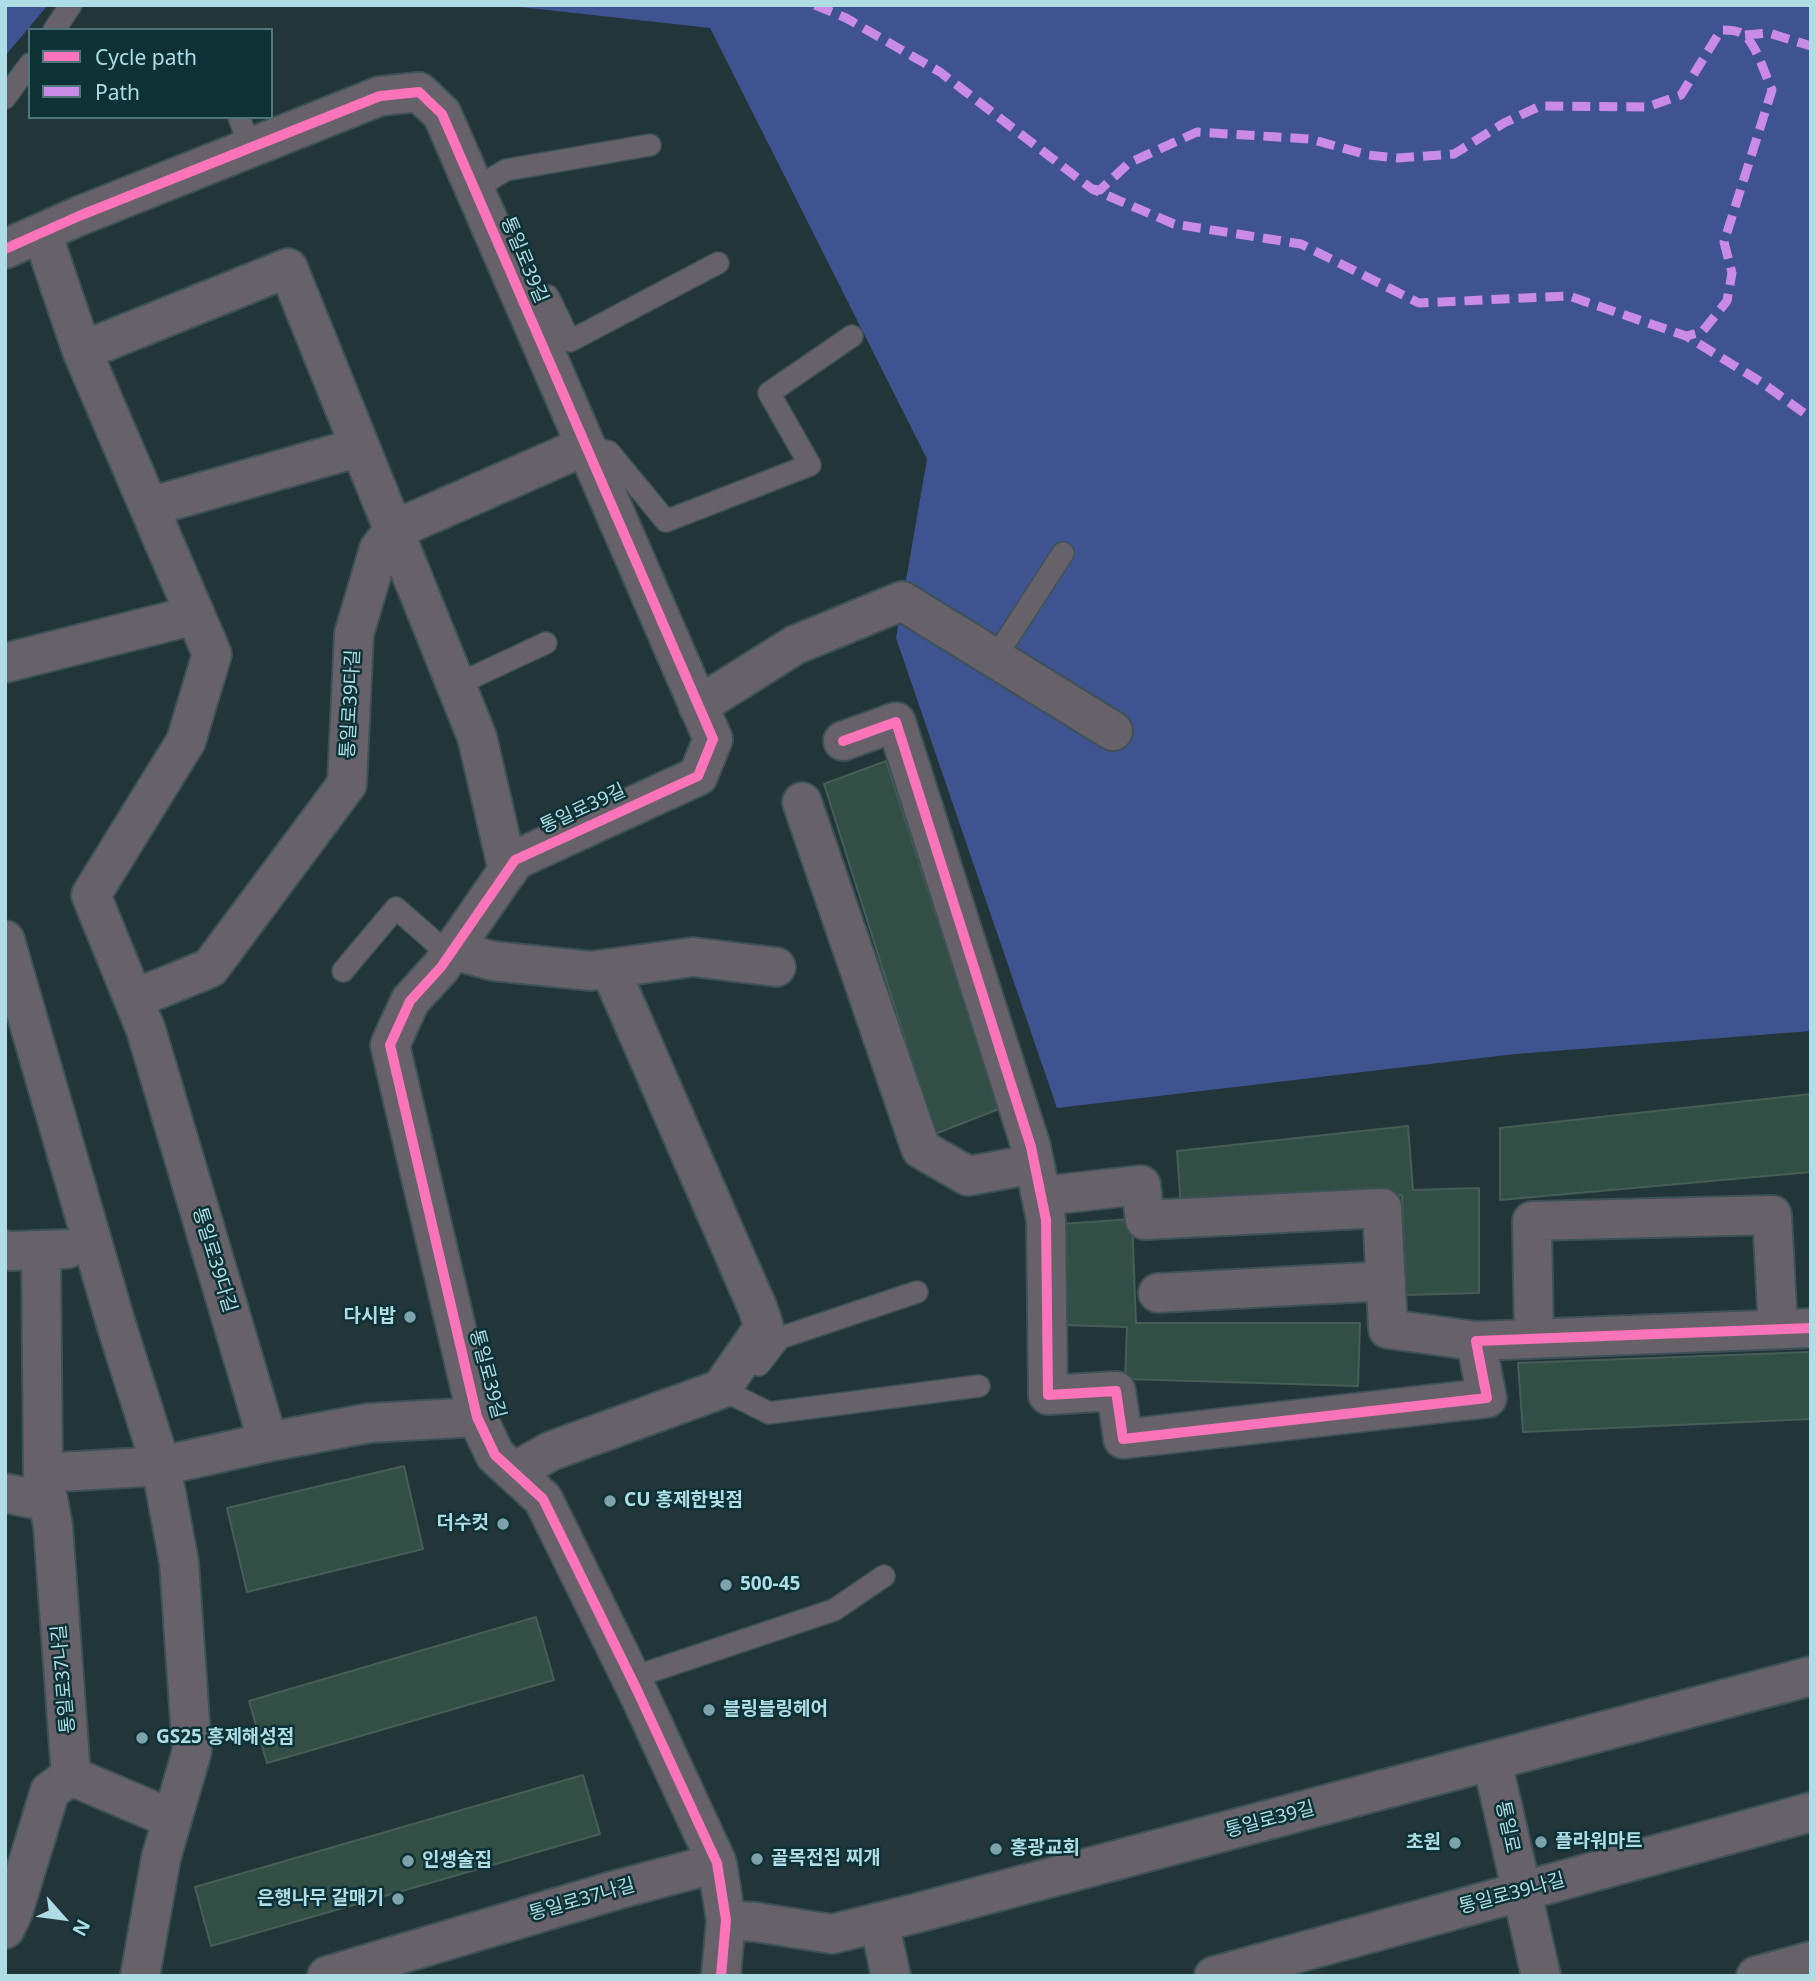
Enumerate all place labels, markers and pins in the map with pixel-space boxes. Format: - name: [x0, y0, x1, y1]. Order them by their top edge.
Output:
- place label: 다시밥: [344, 1306, 396, 1328]
- marker: 다시밥: [402, 1309, 418, 1325]
- place label: CU 홍제한빛점: [624, 1490, 743, 1512]
- marker: CU 홍제한빛점: [602, 1493, 618, 1509]
- place label: 더수컷: [437, 1513, 489, 1535]
- marker: 더수컷: [495, 1516, 511, 1532]
- place label: 500-45: [740, 1574, 800, 1596]
- marker: 500-45: [718, 1577, 734, 1593]
- place label: 블링블링헤어: [723, 1699, 828, 1721]
- marker: 블링블링헤어: [701, 1702, 717, 1718]
- place label: GS25 홍제해성점: [156, 1727, 294, 1749]
- marker: GS25 홍제해성점: [134, 1730, 150, 1746]
- place label: 플라워마트: [1555, 1831, 1642, 1853]
- place label: 초원: [1406, 1832, 1441, 1854]
- marker: 플라워마트: [1533, 1834, 1549, 1850]
- marker: 초원: [1447, 1835, 1463, 1851]
- place label: 홍광교회: [1010, 1838, 1080, 1860]
- marker: 홍광교회: [988, 1841, 1004, 1857]
- place label: 골목전집 찌개: [771, 1848, 881, 1870]
- place label: 인생술집: [422, 1850, 492, 1872]
- marker: 골목전집 찌개: [749, 1851, 765, 1867]
- marker: 인생술집: [400, 1853, 416, 1869]
- place label: 은행나무 갈매기: [257, 1888, 384, 1910]
- marker: 은행나무 갈매기: [390, 1891, 406, 1907]

